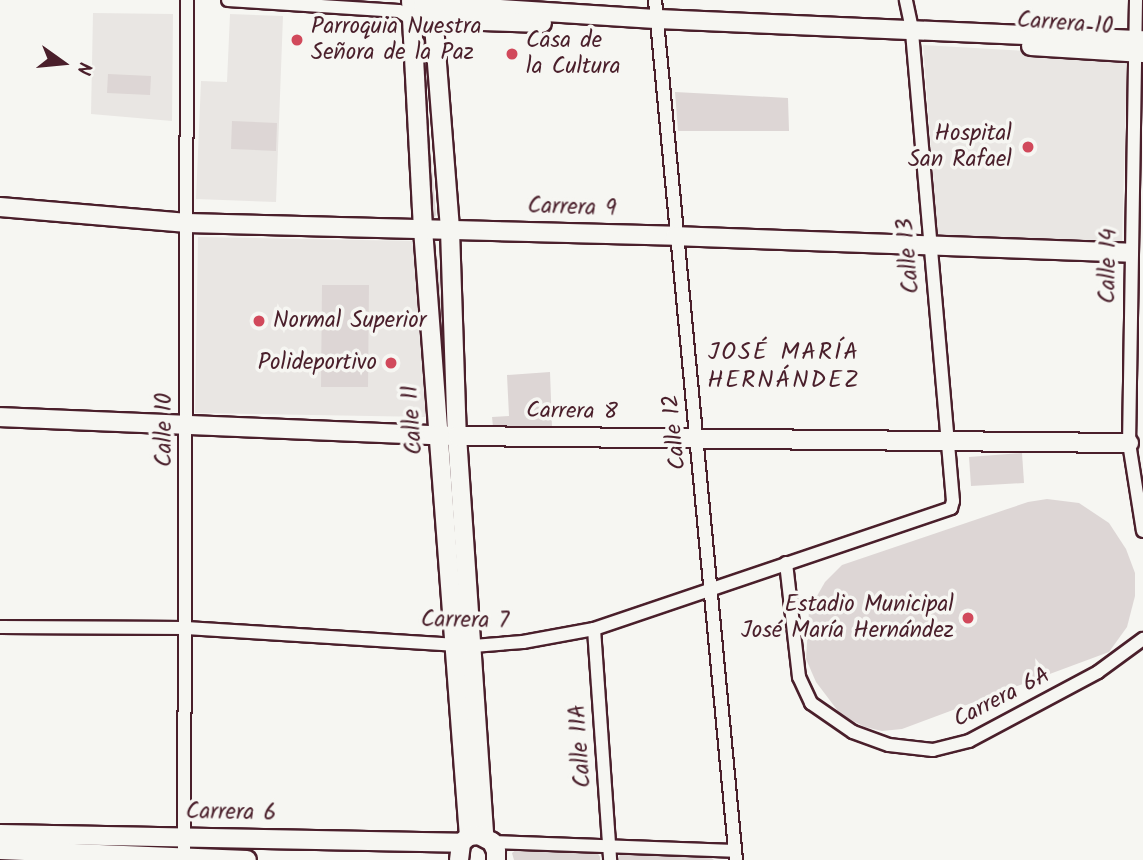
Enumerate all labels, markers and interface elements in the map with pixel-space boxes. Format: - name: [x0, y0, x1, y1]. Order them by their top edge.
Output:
- street label: Carrera 10: [1016, 7, 1114, 41]
- place label: Parroquia Nuestra Señora de la Paz: [311, 13, 481, 67]
- place label: Casa de la Cultura: [526, 27, 620, 81]
- north arrow: [28, 28, 98, 98]
- marker: Parroquia Nuestra Señora de la Paz: [289, 32, 305, 48]
- marker: Casa de la Cultura: [504, 46, 520, 62]
- text: N: [67, 59, 99, 78]
- place label: Hospital San Rafael: [908, 120, 1012, 174]
- marker: Hospital San Rafael: [1018, 137, 1038, 157]
- street label: Carrera 9: [527, 193, 617, 223]
- street label: Calle 13: [892, 217, 926, 295]
- street label: Calle 14: [1095, 228, 1123, 304]
- place label: Normal Superior: [273, 307, 426, 335]
- marker: Normal Superior: [251, 313, 267, 329]
- district label: JOSÉ MARÍA HERNÁNDEZ: [708, 339, 860, 395]
- place label: Polideportivo: [258, 349, 377, 377]
- marker: Polideportivo: [383, 355, 399, 371]
- street label: Calle 11: [397, 384, 429, 456]
- street label: Calle 10: [151, 393, 179, 467]
- street label: Calle 12: [657, 393, 693, 471]
- street label: Carrera 8: [526, 397, 618, 427]
- place label: Estadio Municipal José María Hernández: [741, 591, 954, 645]
- street label: Carrera 7: [421, 606, 509, 636]
- marker: Estadio Municipal José María Hernández: [960, 610, 976, 626]
- street label: Carrera 6A: [949, 662, 1055, 734]
- street label: Calle 11A: [564, 703, 598, 789]
- street label: Carrera 6: [185, 798, 277, 828]

